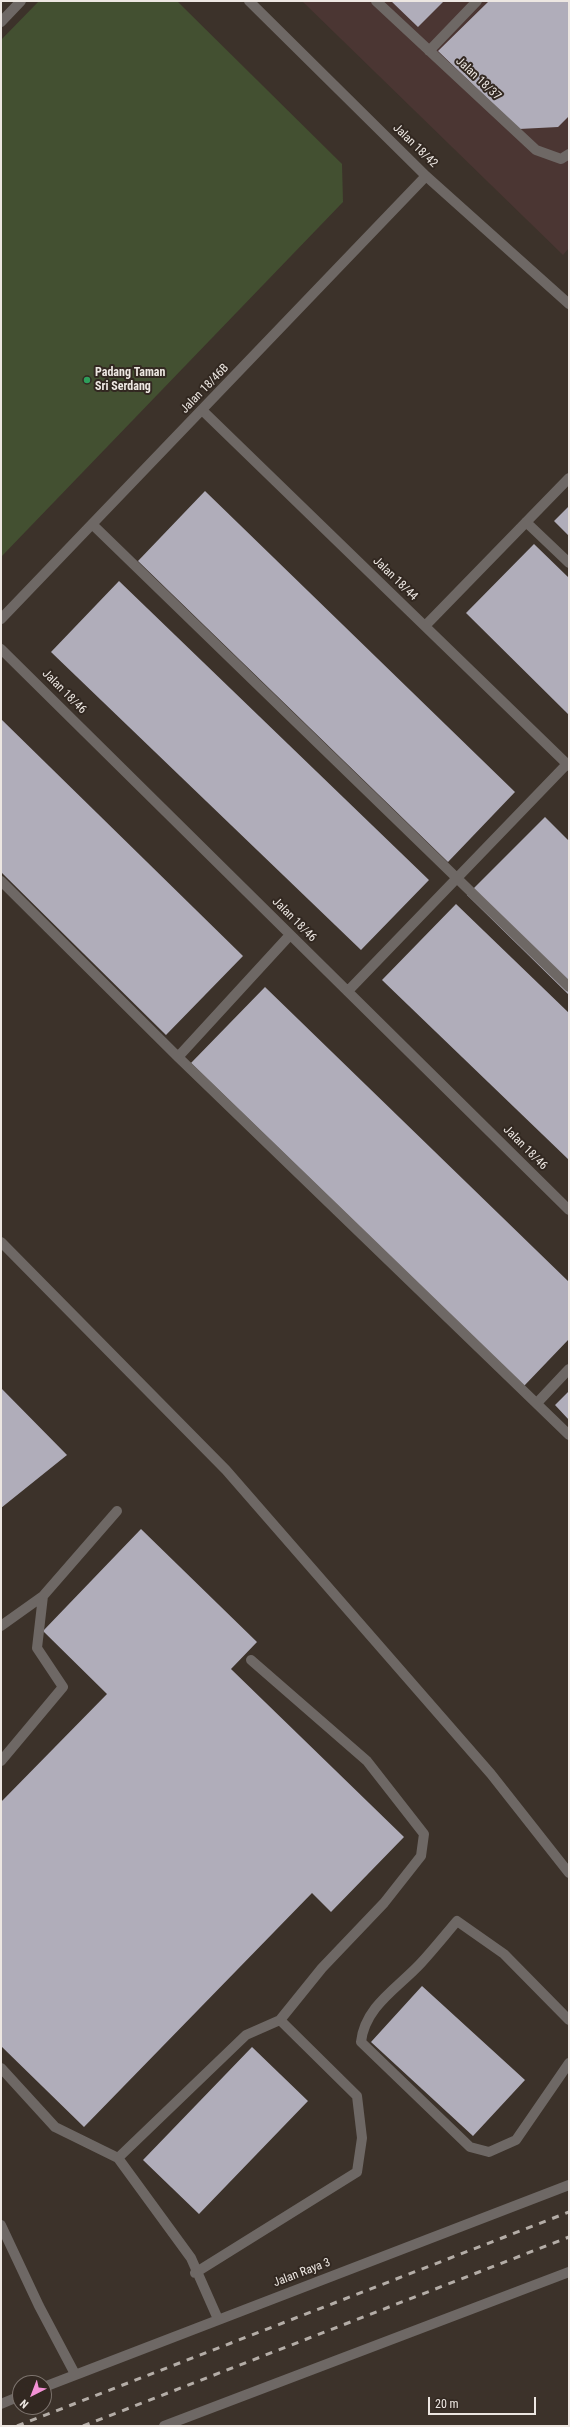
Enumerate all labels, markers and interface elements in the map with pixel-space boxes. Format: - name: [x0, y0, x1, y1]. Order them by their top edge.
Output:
- street label: Jalan 18/37: [452, 54, 504, 104]
- street label: Jalan 18/42: [390, 121, 440, 171]
- street label: Jalan 18/46B: [178, 361, 232, 417]
- place label: Padang Taman Sri Serdang: [95, 366, 165, 394]
- marker: Padang Taman Sri Serdang: [82, 375, 92, 385]
- street label: Jalan 18/44: [370, 554, 420, 604]
- street label: Jalan 18/46: [39, 667, 89, 717]
- street label: Jalan 18/46: [269, 895, 319, 945]
- street label: Jalan 18/46: [500, 1123, 550, 1173]
- street label: Jalan Raya 3: [271, 2256, 333, 2290]
- north arrow: [12, 2375, 52, 2415]
- scale bar: [430, 2389, 538, 2415]
- text: N: [17, 2396, 31, 2411]
- text: 20 m: [435, 2397, 459, 2411]

